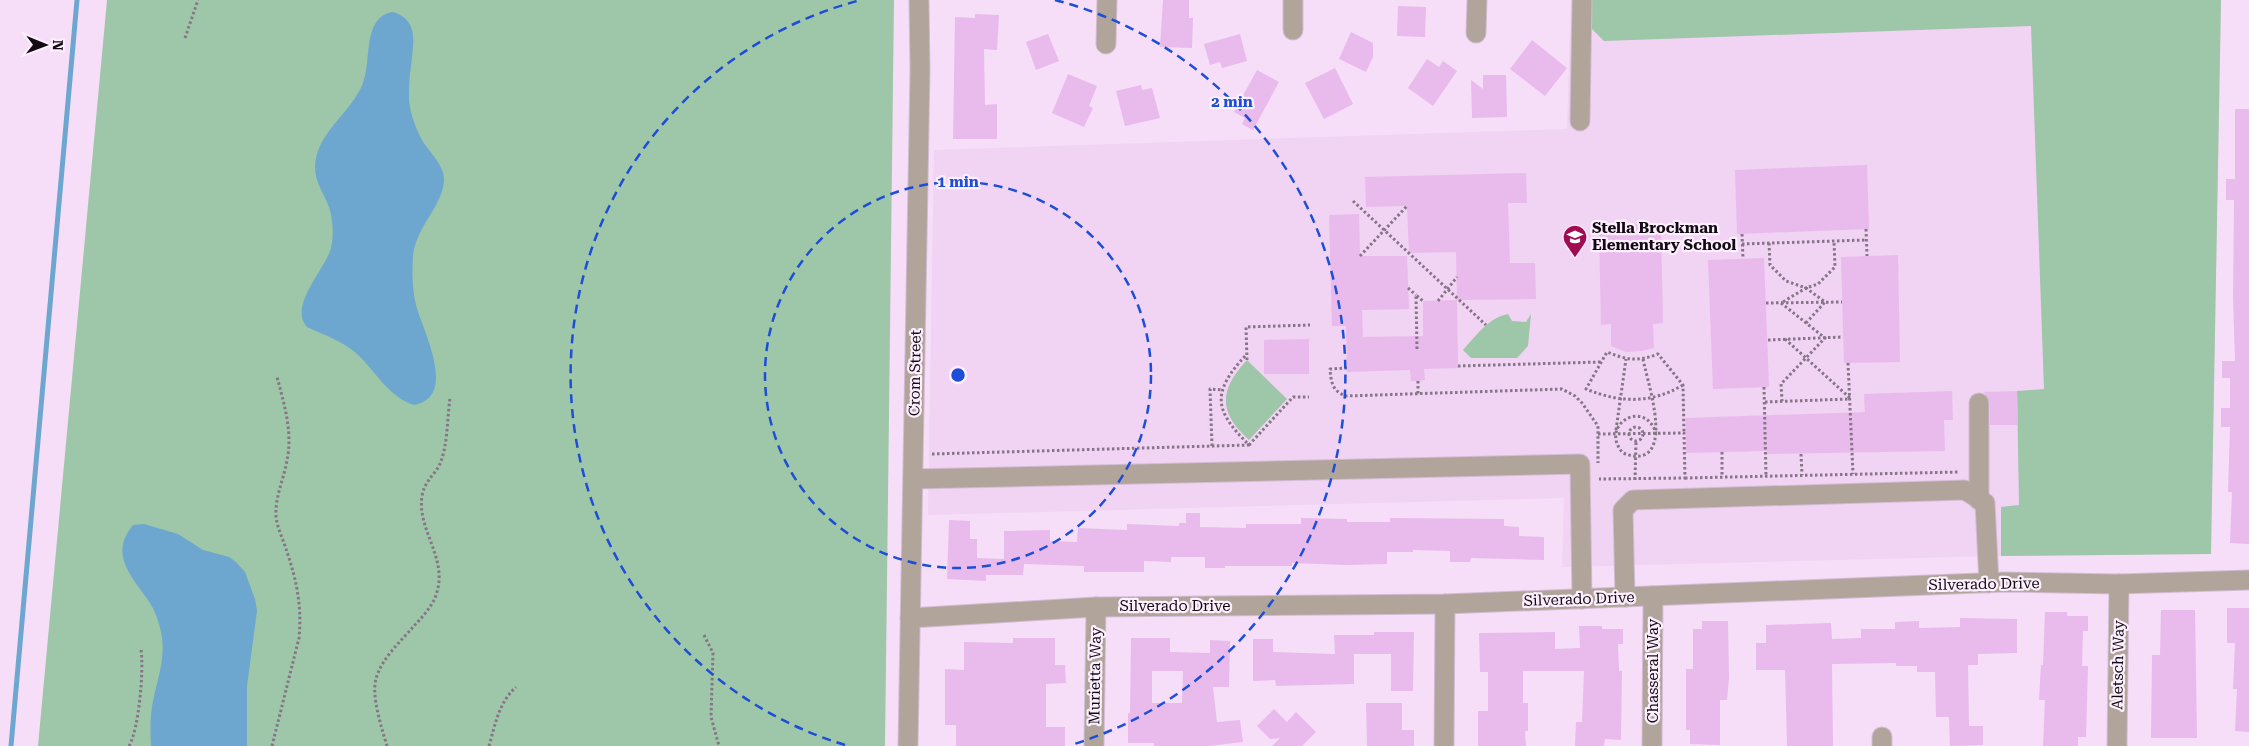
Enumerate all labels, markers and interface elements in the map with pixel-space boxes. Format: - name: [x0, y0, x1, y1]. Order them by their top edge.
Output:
- north arrow: [20, 20, 70, 70]
- text: N: [50, 40, 66, 51]
- text: 2 min: [1211, 93, 1253, 111]
- text: 1 min: [937, 173, 979, 191]
- place label: Stella Brockman Elementary School: [1592, 219, 1736, 254]
- school or university icon: Stella Brockman Elementary School: [1562, 224, 1588, 258]
- street label: Crom Street: [905, 329, 925, 416]
- centre of rings: [949, 366, 967, 384]
- street label: Silverado Drive: [1928, 574, 2040, 594]
- street label: Silverado Drive: [1523, 588, 1635, 610]
- street label: Silverado Drive: [1119, 597, 1231, 615]
- street label: Chasseral Way: [1644, 619, 1662, 723]
- street label: Aletsch Way: [2108, 620, 2128, 710]
- street label: Murietta Way: [1085, 627, 1105, 725]

